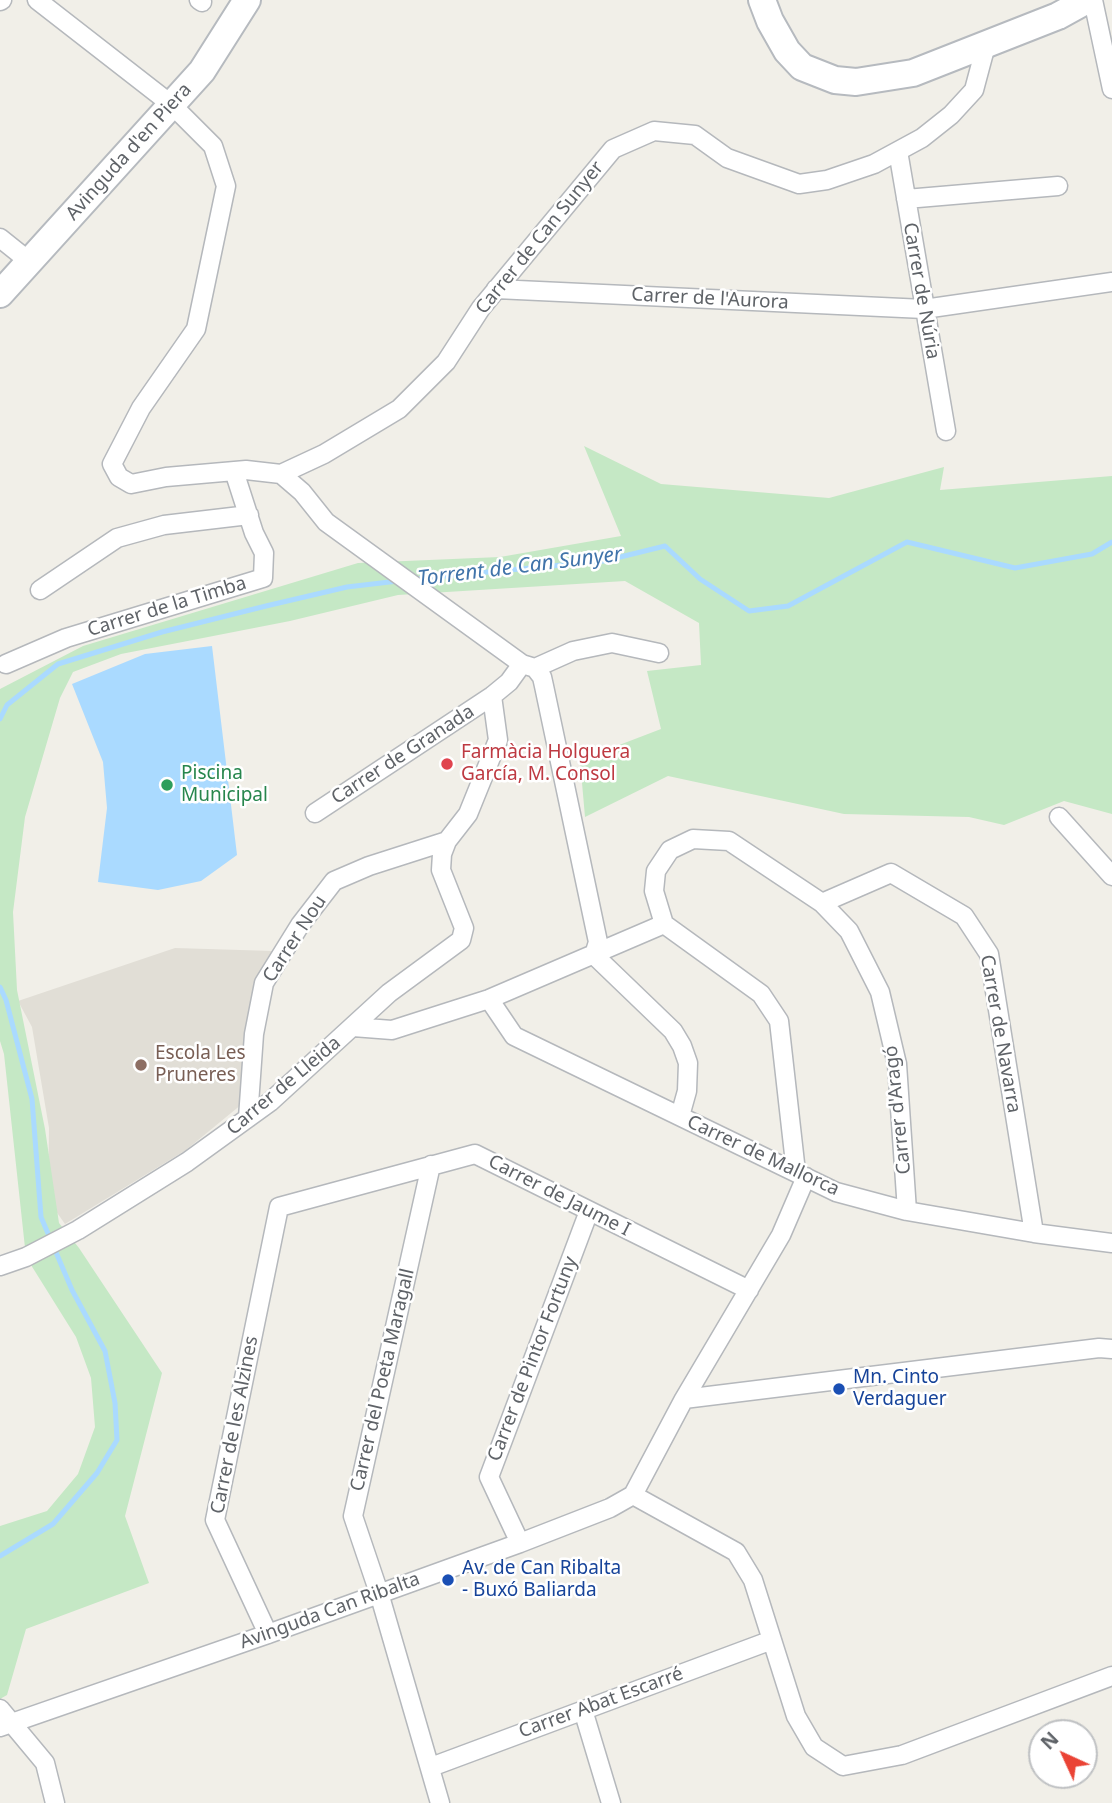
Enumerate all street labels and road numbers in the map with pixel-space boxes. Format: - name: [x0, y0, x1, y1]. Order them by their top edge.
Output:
- street label: Avinguda d'en Piera: [61, 79, 197, 225]
- street label: Carrer de Can Sunyer: [471, 157, 609, 319]
- street label: Carrer de Núria: [898, 221, 944, 361]
- street label: Carrer de l'Aurora: [631, 283, 789, 315]
- street label: Carrer de la Timba: [85, 572, 249, 642]
- street label: Carrer de Granada: [327, 700, 479, 810]
- street label: Carrer Nou: [258, 891, 332, 987]
- street label: Carrer de Navarra: [975, 953, 1025, 1115]
- street label: Carrer de Lleida: [222, 1032, 346, 1140]
- street label: Carrer d'Aragó: [880, 1044, 916, 1176]
- street label: Carrer de Mallorca: [683, 1111, 843, 1201]
- street label: Carrer de Jaume I: [484, 1150, 634, 1242]
- street label: Carrer de Pintor Fortuny: [483, 1253, 583, 1465]
- street label: Carrer del Poeta Maragall: [346, 1266, 420, 1494]
- street label: Carrer de les Alzines: [207, 1334, 263, 1516]
- street label: Avinguda Can Ribalta: [237, 1568, 423, 1654]
- street label: Carrer Abat Escarré: [516, 1663, 686, 1743]

